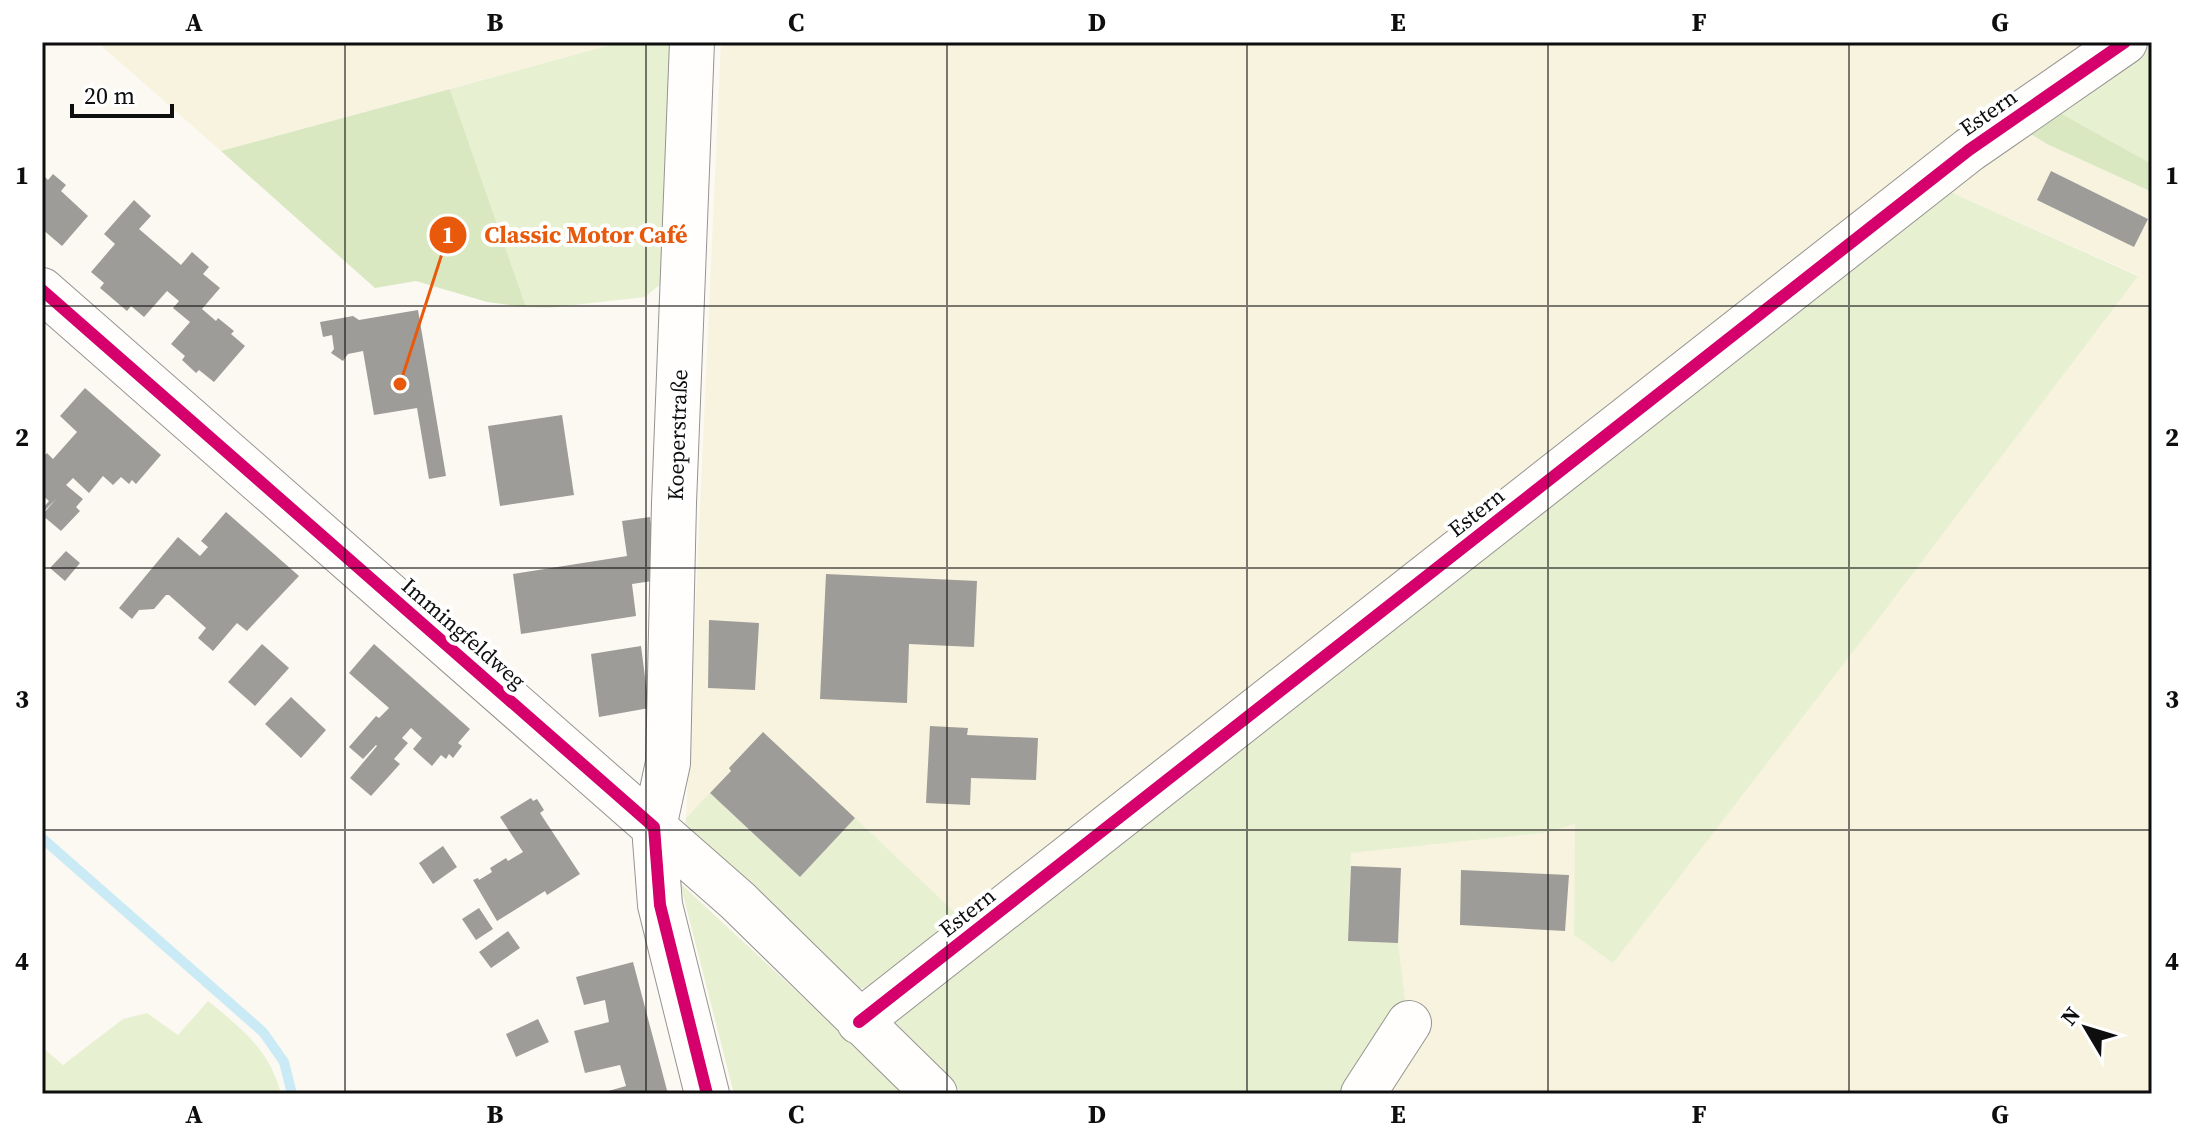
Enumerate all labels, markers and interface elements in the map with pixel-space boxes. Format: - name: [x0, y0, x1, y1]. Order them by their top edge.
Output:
- text: A: [185, 4, 203, 40]
- text: B: [487, 4, 504, 40]
- text: C: [788, 4, 804, 40]
- text: D: [1088, 4, 1106, 40]
- text: E: [1390, 4, 1406, 40]
- text: F: [1691, 4, 1707, 40]
- text: G: [1991, 4, 2009, 40]
- scale bar: [72, 68, 172, 118]
- text: 20 m: [84, 79, 135, 112]
- street label: Estern: [1953, 81, 2023, 143]
- text: 1: [15, 157, 29, 193]
- text: 1: [2165, 157, 2179, 193]
- callout: Classic Motor Café: [428, 211, 704, 259]
- text: 1: [441, 218, 455, 251]
- text: Classic Motor Café: [484, 218, 688, 251]
- street label: Koeperstraße: [660, 369, 694, 501]
- text: 2: [15, 419, 29, 455]
- text: 2: [2165, 419, 2179, 455]
- street label: Estern: [1442, 481, 1510, 543]
- street label: Immingfeldweg: [396, 571, 532, 695]
- text: 3: [15, 681, 29, 717]
- text: 3: [2165, 681, 2179, 717]
- street label: Estern: [933, 881, 1001, 943]
- text: 4: [15, 943, 29, 979]
- text: 4: [2165, 943, 2179, 979]
- north arrow: [2046, 988, 2126, 1068]
- text: N: [2053, 1000, 2087, 1031]
- text: A: [185, 1096, 203, 1132]
- text: B: [487, 1096, 504, 1132]
- text: C: [788, 1096, 804, 1132]
- text: D: [1088, 1096, 1106, 1132]
- text: E: [1390, 1096, 1406, 1132]
- text: F: [1691, 1096, 1707, 1132]
- text: G: [1991, 1096, 2009, 1132]

